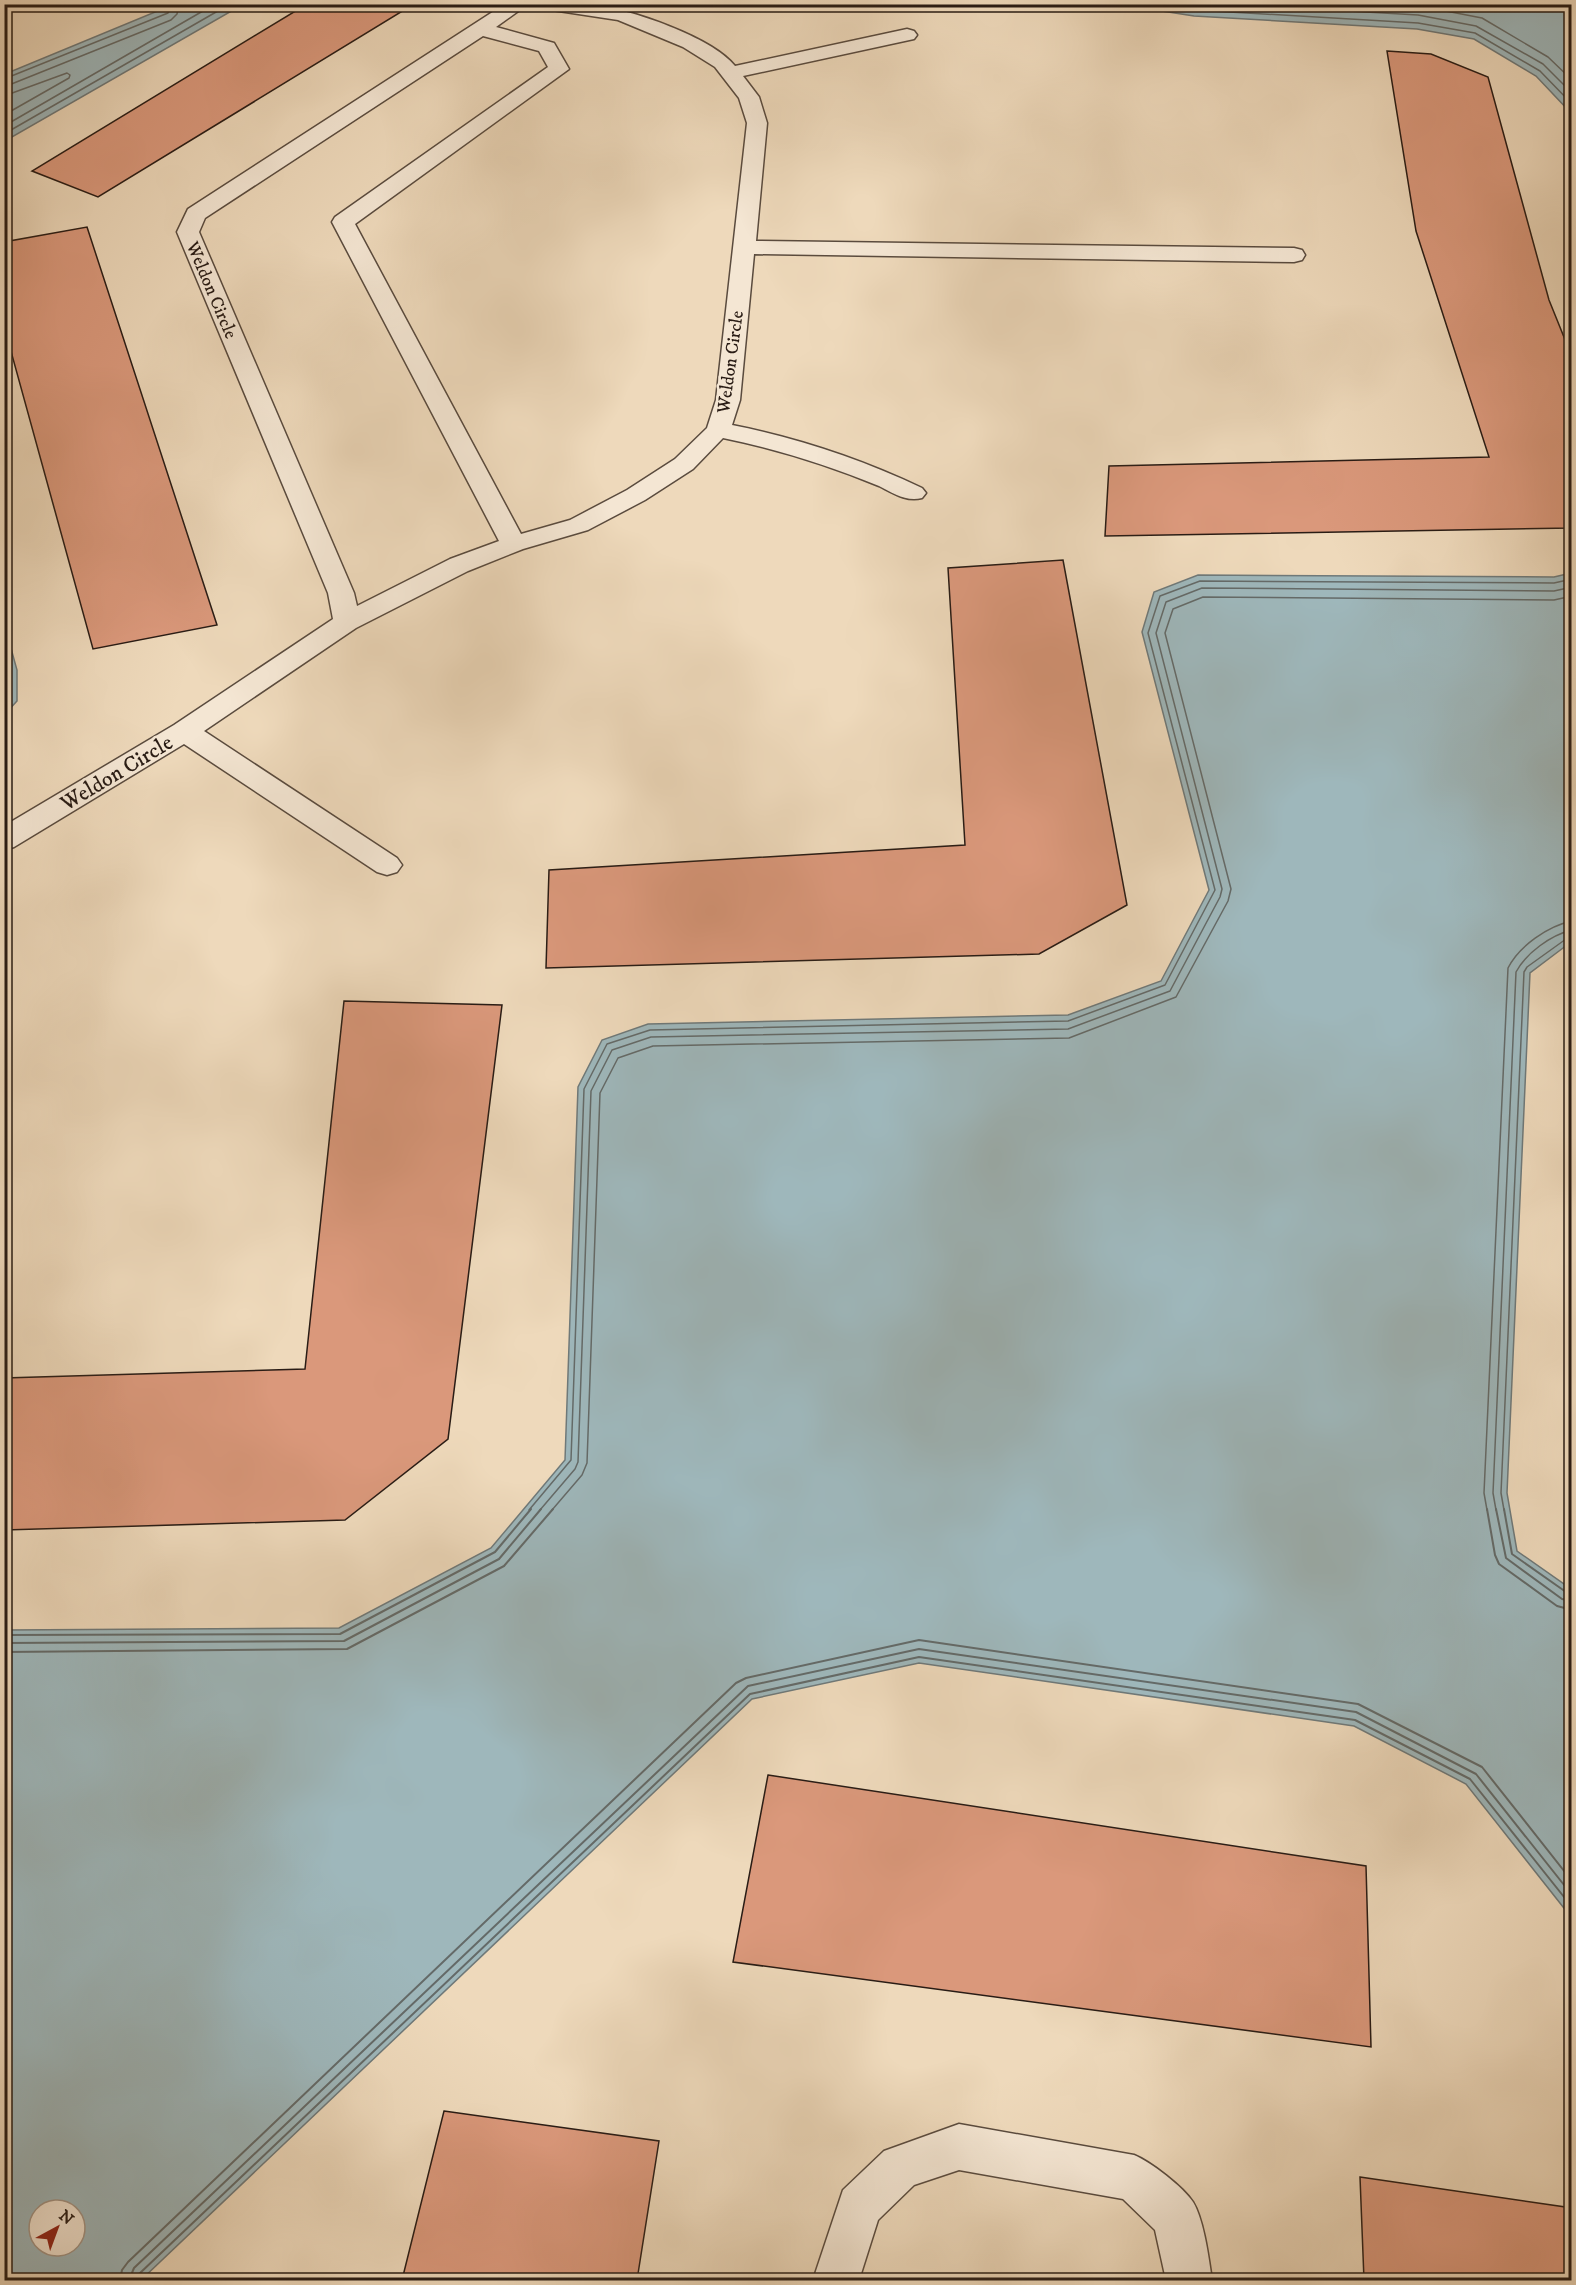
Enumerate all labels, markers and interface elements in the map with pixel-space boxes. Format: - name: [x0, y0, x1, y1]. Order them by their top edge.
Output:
- street label: Weldon Circle: [180, 238, 241, 342]
- street label: Weldon Circle: [713, 310, 749, 416]
- street label: Weldon Circle: [55, 729, 178, 818]
- north arrow: [27, 2198, 87, 2258]
- text: N: [55, 2206, 78, 2229]

